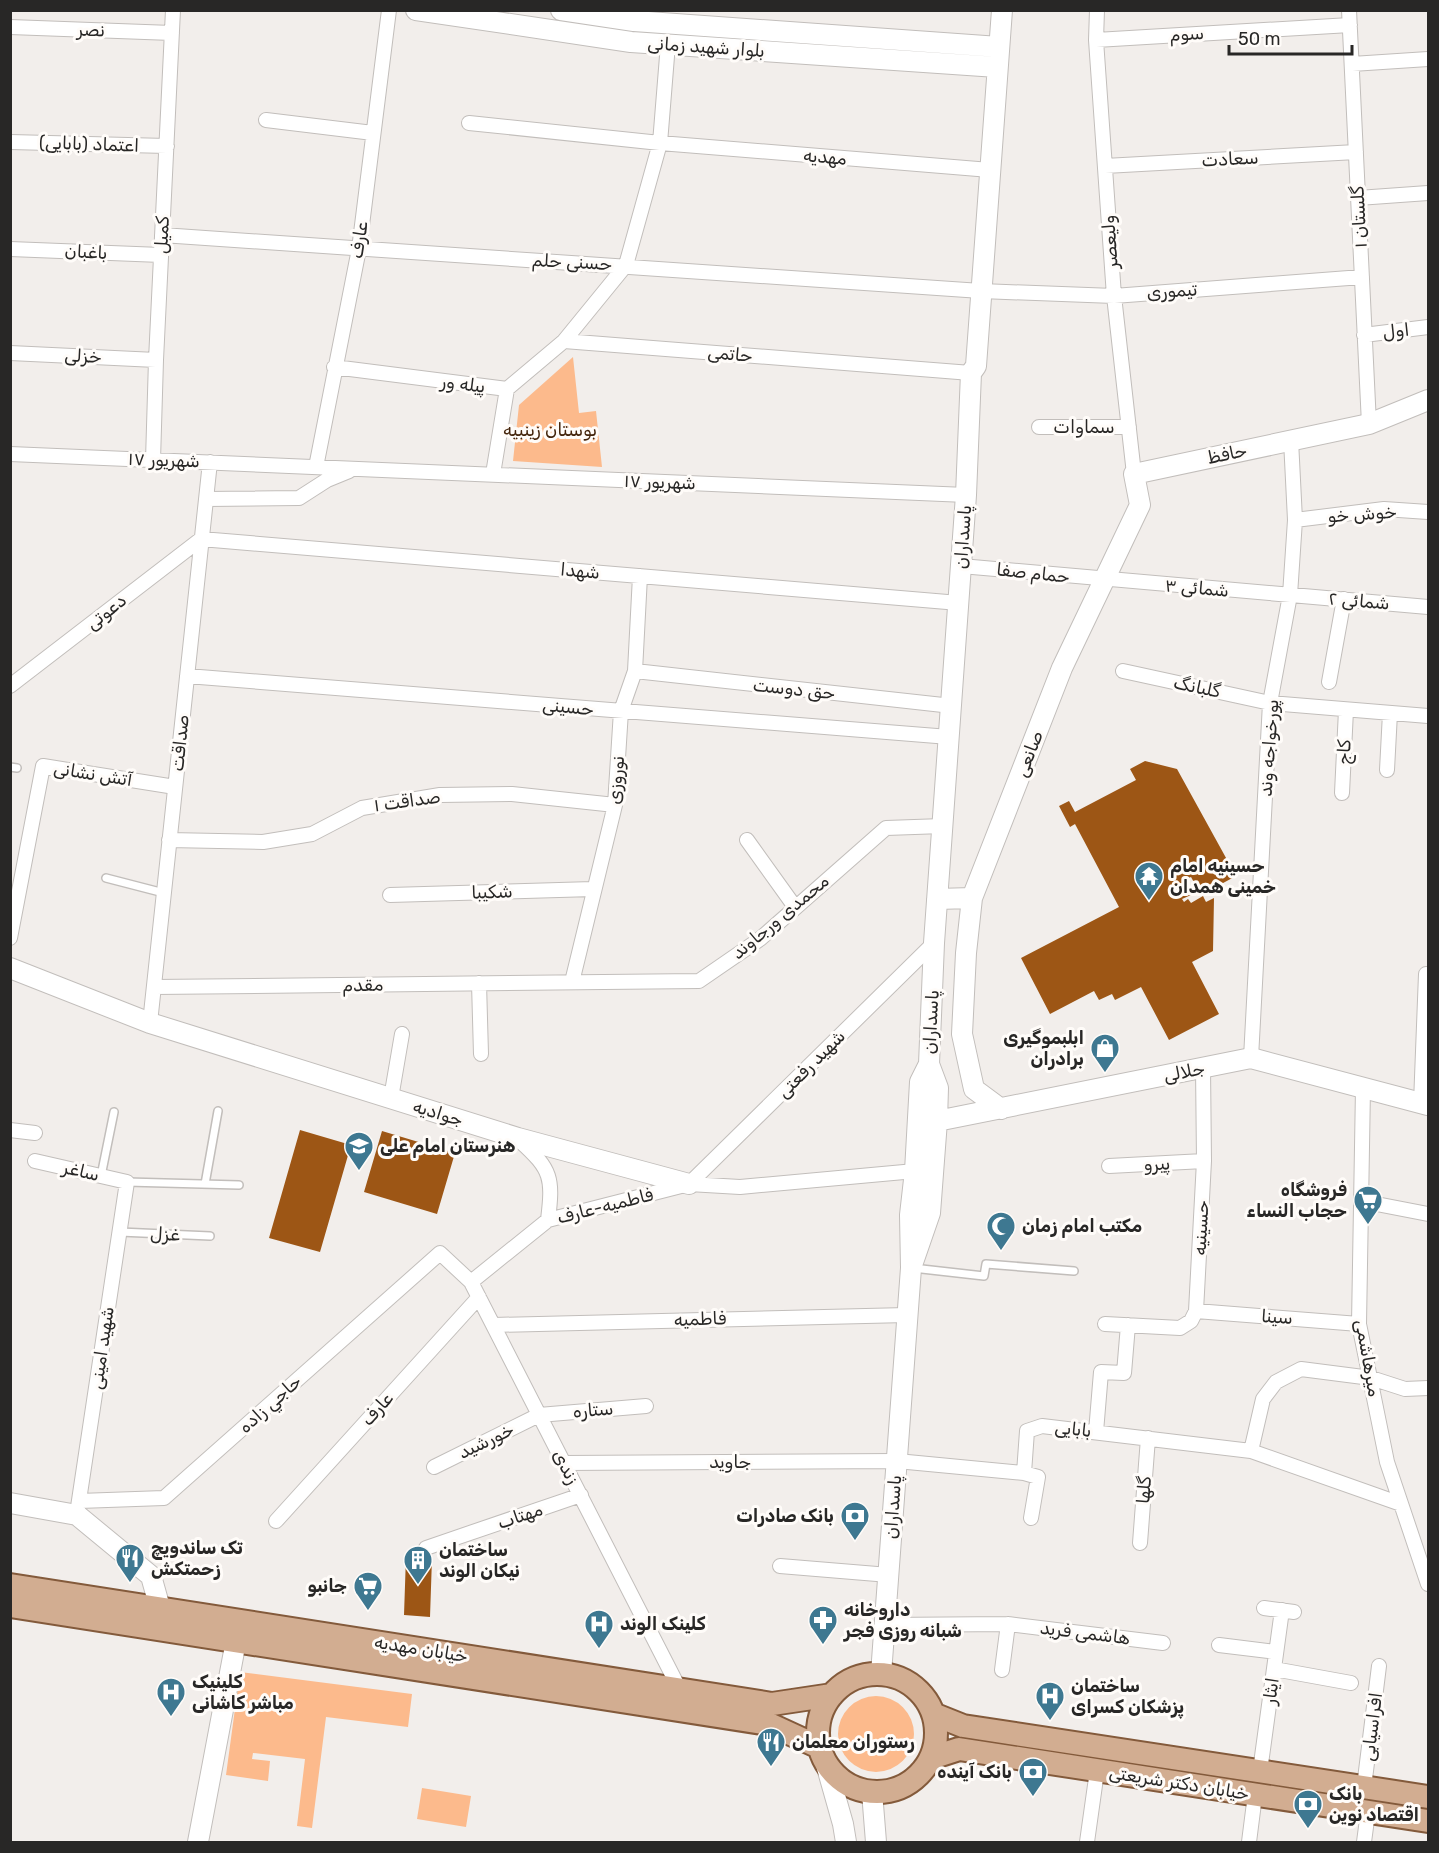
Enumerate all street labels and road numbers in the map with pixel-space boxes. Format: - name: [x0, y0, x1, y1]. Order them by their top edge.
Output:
- street label: نصر: [76, 18, 105, 41]
- street label: سوم: [1169, 22, 1205, 46]
- street label: بلوار شهید زمانی: [647, 32, 765, 62]
- street label: اعتماد (بابایی): [39, 131, 139, 157]
- street label: مهدیه: [802, 144, 848, 170]
- street label: سعادت: [1201, 147, 1259, 171]
- street label: گلستان ۱: [1346, 185, 1372, 249]
- street label: ولیعصر: [1097, 214, 1123, 271]
- street label: کمیل: [150, 216, 174, 254]
- street label: عارف: [345, 219, 373, 260]
- street label: باغبان: [64, 240, 108, 264]
- street label: حسنی حلم: [531, 249, 613, 276]
- street label: تیموری: [1146, 278, 1198, 304]
- street label: اول: [1381, 319, 1411, 343]
- street label: حاتمی: [706, 341, 754, 367]
- street label: خزلی: [64, 344, 102, 368]
- street label: پیله ور: [438, 370, 487, 399]
- street label: سماوات: [1053, 416, 1115, 438]
- street label: حافظ: [1205, 439, 1249, 469]
- street label: ۱۷ شهریور: [128, 448, 200, 472]
- street label: ۱۷ شهریور: [624, 470, 696, 494]
- street label: خوش خو: [1327, 501, 1397, 527]
- street label: پاسداران: [950, 504, 977, 570]
- street label: شهدا: [559, 558, 601, 584]
- street label: حمام صفا: [995, 558, 1071, 588]
- street label: شمائی ۳: [1164, 574, 1230, 602]
- street label: شمائی ۲: [1328, 587, 1390, 615]
- street label: دعوتی: [81, 589, 131, 635]
- street label: گلبانگ: [1172, 671, 1222, 703]
- street label: حق دوست: [752, 674, 836, 704]
- street label: حسینی: [541, 694, 595, 720]
- street label: پورخواجه وند: [1255, 699, 1284, 797]
- street label: صداقت: [166, 714, 194, 772]
- street label: صانعی: [1010, 728, 1048, 780]
- street label: کاج: [1332, 739, 1357, 765]
- street label: نوروزی: [603, 755, 629, 805]
- street label: آتش نشانی: [52, 757, 135, 791]
- street label: صداقت ۱: [372, 785, 442, 817]
- street label: محمدی ورجاوند: [727, 870, 833, 964]
- street label: شکیبا: [471, 880, 513, 904]
- street label: مقدم: [342, 974, 384, 996]
- street label: پاسداران: [918, 989, 945, 1055]
- street label: شهید رفعتی: [772, 1025, 850, 1103]
- street label: جلالی: [1162, 1057, 1206, 1087]
- street label: جوادیه: [410, 1095, 466, 1131]
- street label: پیرو: [1143, 1152, 1171, 1177]
- street label: ساغر: [59, 1156, 102, 1186]
- street label: فاطمیه-عارف: [555, 1183, 655, 1229]
- street label: حسینیه: [1189, 1200, 1213, 1256]
- street label: غزل: [149, 1222, 181, 1246]
- street label: شهید امینی: [85, 1305, 119, 1391]
- street label: سینا: [1260, 1305, 1294, 1329]
- street label: فاطمیه: [673, 1307, 727, 1331]
- street label: میرهاشمی: [1350, 1318, 1386, 1398]
- street label: حاجي زاده: [234, 1370, 307, 1439]
- street label: عارف: [356, 1387, 398, 1430]
- street label: ستاره: [572, 1397, 614, 1423]
- street label: بابایی: [1053, 1416, 1093, 1442]
- street label: خورشید: [455, 1418, 517, 1464]
- street label: زندی: [548, 1446, 584, 1488]
- street label: جاوید: [709, 1451, 751, 1473]
- street label: پاسداران: [880, 1474, 907, 1540]
- street label: گلها: [1132, 1475, 1156, 1505]
- street label: مهتاب: [495, 1498, 545, 1534]
- street label: هاشمی فرید: [1039, 1617, 1131, 1649]
- street label: خیابان مهدیه: [373, 1631, 469, 1667]
- street label: ایثار: [1258, 1676, 1284, 1707]
- street label: افراسیابی: [1357, 1691, 1387, 1763]
- street label: خیابان دکتر شریعتی: [1107, 1761, 1251, 1805]

